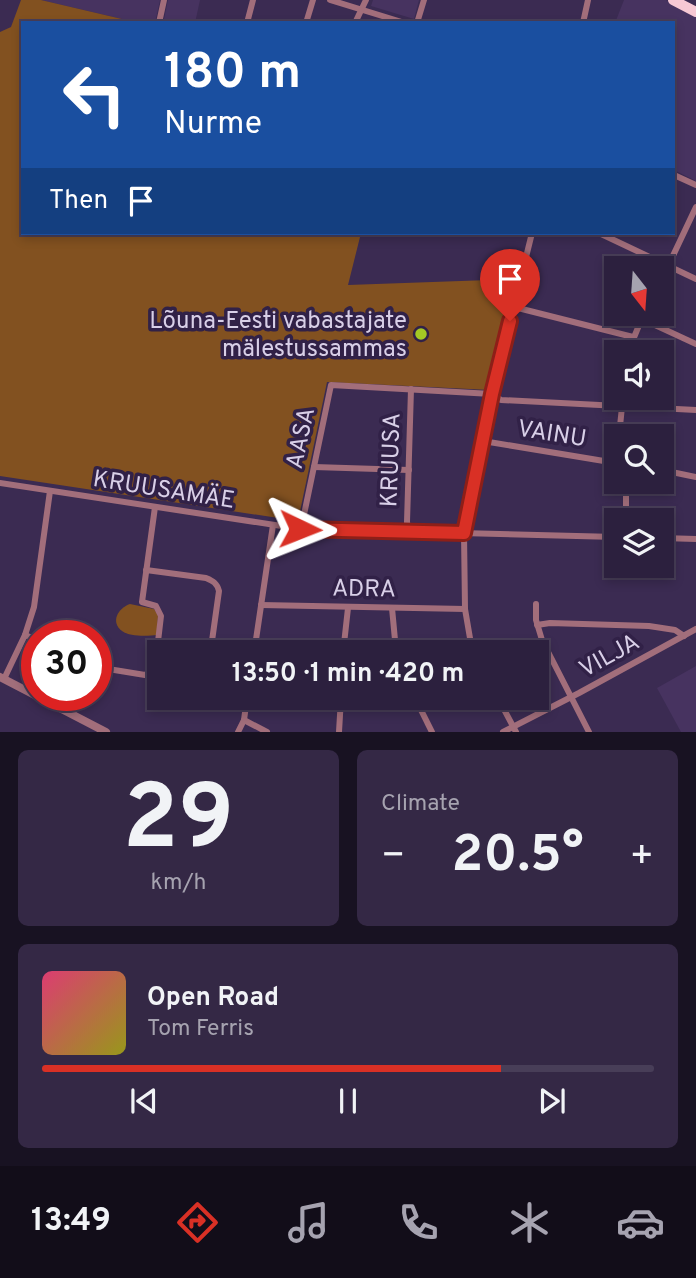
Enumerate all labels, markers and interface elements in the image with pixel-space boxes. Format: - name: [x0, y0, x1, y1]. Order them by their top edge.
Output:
- text: 180 m: [164, 44, 301, 106]
- icon: left: [49, 49, 140, 140]
- text: Nurme: [164, 105, 262, 145]
- icon: arrive: [122, 182, 160, 220]
- text: Then: [49, 185, 108, 218]
- pin: [480, 249, 540, 321]
- north arrow: [604, 256, 674, 326]
- map controls: [604, 256, 674, 578]
- icon: arrive: [491, 260, 529, 298]
- place label: Lõuna-Eesti vabastajate mälestussammas: [149, 307, 407, 365]
- marker: Lõuna-Eesti vabastajate mälestussammas: [413, 326, 429, 342]
- button: sound: [604, 340, 674, 410]
- street label: AASA: [281, 405, 323, 472]
- street label: KRUUSA: [375, 412, 409, 508]
- street label: VAINU: [515, 415, 588, 455]
- button: search: [604, 424, 674, 494]
- street label: KRUUSAMÄE: [91, 464, 237, 517]
- position arrow: [263, 492, 337, 566]
- button: layers: [604, 508, 674, 578]
- street label: ADRA: [332, 574, 396, 606]
- speed limit sign: 30: [21, 620, 112, 711]
- street label: VILJA: [575, 628, 645, 685]
- text: 13:50 · 1 min · 420 m: [232, 658, 464, 691]
- text: 29: [123, 766, 234, 881]
- text: Climate: [381, 790, 460, 819]
- text: 20.5°: [451, 824, 584, 890]
- text: −: [381, 833, 406, 882]
- text: +: [629, 833, 654, 882]
- text: km/h: [151, 869, 206, 898]
- text: Open Road: [147, 982, 279, 1015]
- text: Tom Ferris: [147, 1015, 254, 1044]
- icon: previous: [125, 1082, 163, 1120]
- icon: pause: [329, 1082, 367, 1120]
- icon: next: [533, 1082, 571, 1120]
- icon: directions: [173, 1198, 222, 1247]
- icon: music: [284, 1198, 333, 1247]
- icon: phone: [394, 1198, 443, 1247]
- icon: climate: [505, 1198, 554, 1247]
- icon: car: [616, 1198, 665, 1247]
- text: 13:49: [31, 1202, 111, 1242]

